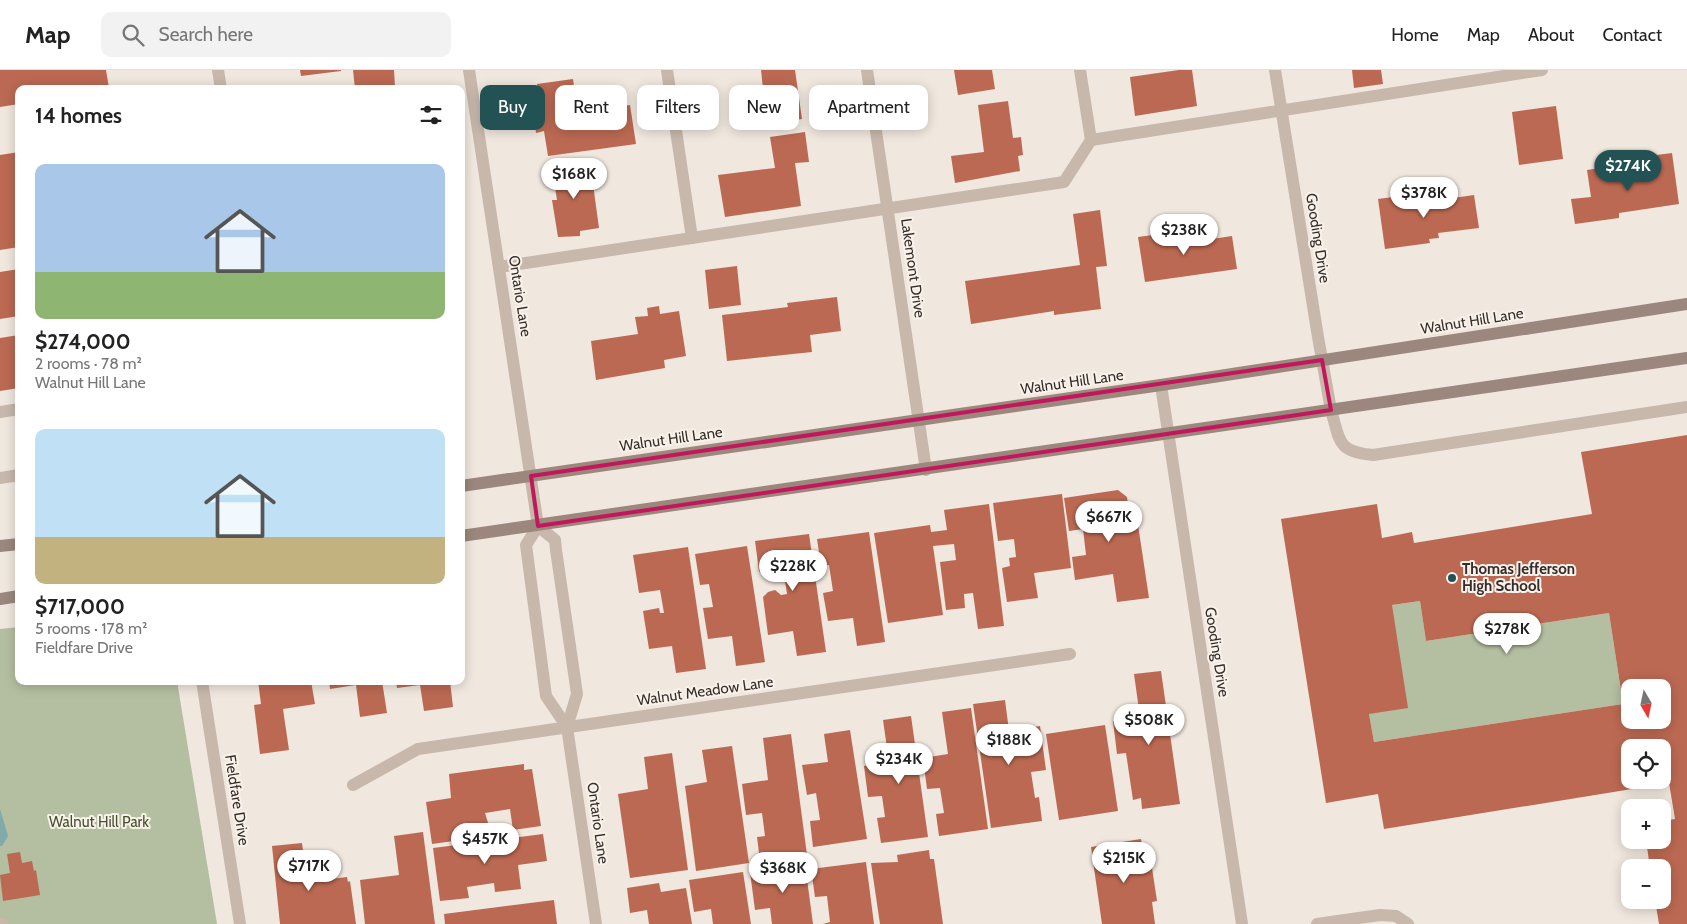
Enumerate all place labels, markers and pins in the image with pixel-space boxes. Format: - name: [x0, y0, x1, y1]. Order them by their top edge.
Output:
- pin: $274K: [1593, 150, 1663, 192]
- pin: $168K: [539, 158, 609, 200]
- pin: $378K: [1389, 176, 1459, 219]
- pin: $238K: [1149, 214, 1219, 256]
- pin: $667K: [1074, 500, 1144, 543]
- pin: $228K: [758, 550, 828, 592]
- place label: Thomas Jefferson High School: [1462, 560, 1575, 595]
- marker: Thomas Jefferson High School: [1446, 572, 1458, 584]
- pin: $278K: [1472, 612, 1542, 655]
- pin: $508K: [1114, 704, 1184, 746]
- pin: $188K: [974, 724, 1044, 766]
- pin: $234K: [864, 742, 934, 785]
- pin: $457K: [450, 822, 520, 865]
- pin: $215K: [1089, 842, 1159, 884]
- pin: $717K: [274, 850, 344, 892]
- pin: $368K: [748, 852, 818, 894]

